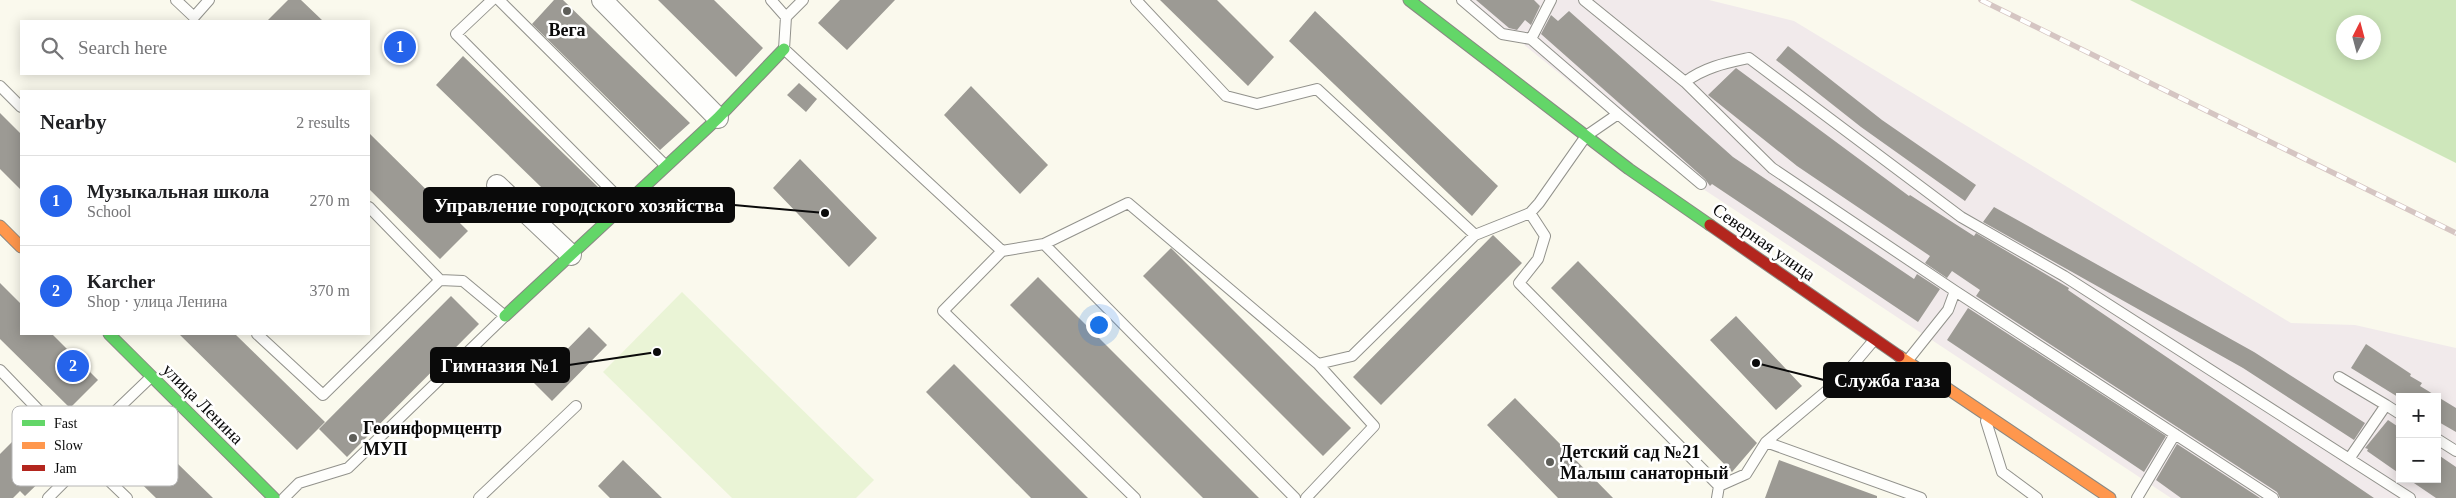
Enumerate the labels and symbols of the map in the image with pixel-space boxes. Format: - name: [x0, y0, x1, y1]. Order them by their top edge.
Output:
- marker: Вега: [561, 5, 573, 17]
- north arrow: [2336, 15, 2381, 60]
- place label: Вега: [548, 20, 586, 40]
- pin: 1: [384, 28, 416, 66]
- callout: Управление городского хозяйства: [424, 188, 734, 222]
- text: Управление городского хозяйства: [434, 195, 725, 216]
- street label: Северная улица: [1709, 199, 1819, 285]
- your location: [1086, 312, 1112, 338]
- pin: 2: [57, 347, 89, 385]
- callout: Гимназия №1: [431, 348, 569, 382]
- text: Гимназия №1: [441, 355, 559, 376]
- street label: улица Ленина: [158, 359, 248, 449]
- callout: Служба газа: [1824, 363, 1950, 397]
- text: Служба газа: [1834, 370, 1941, 391]
- legend: [12, 406, 178, 486]
- text: Fast: [54, 416, 77, 431]
- place label: Геоинформцентр МУП: [363, 418, 502, 459]
- marker: Геоинформцентр МУП: [347, 432, 359, 444]
- text: Slow: [54, 438, 84, 453]
- place label: Детский сад №21 Малыш санаторный: [1560, 442, 1729, 483]
- marker: Детский сад №21 Малыш санаторный: [1544, 456, 1556, 468]
- text: Jam: [54, 461, 77, 476]

